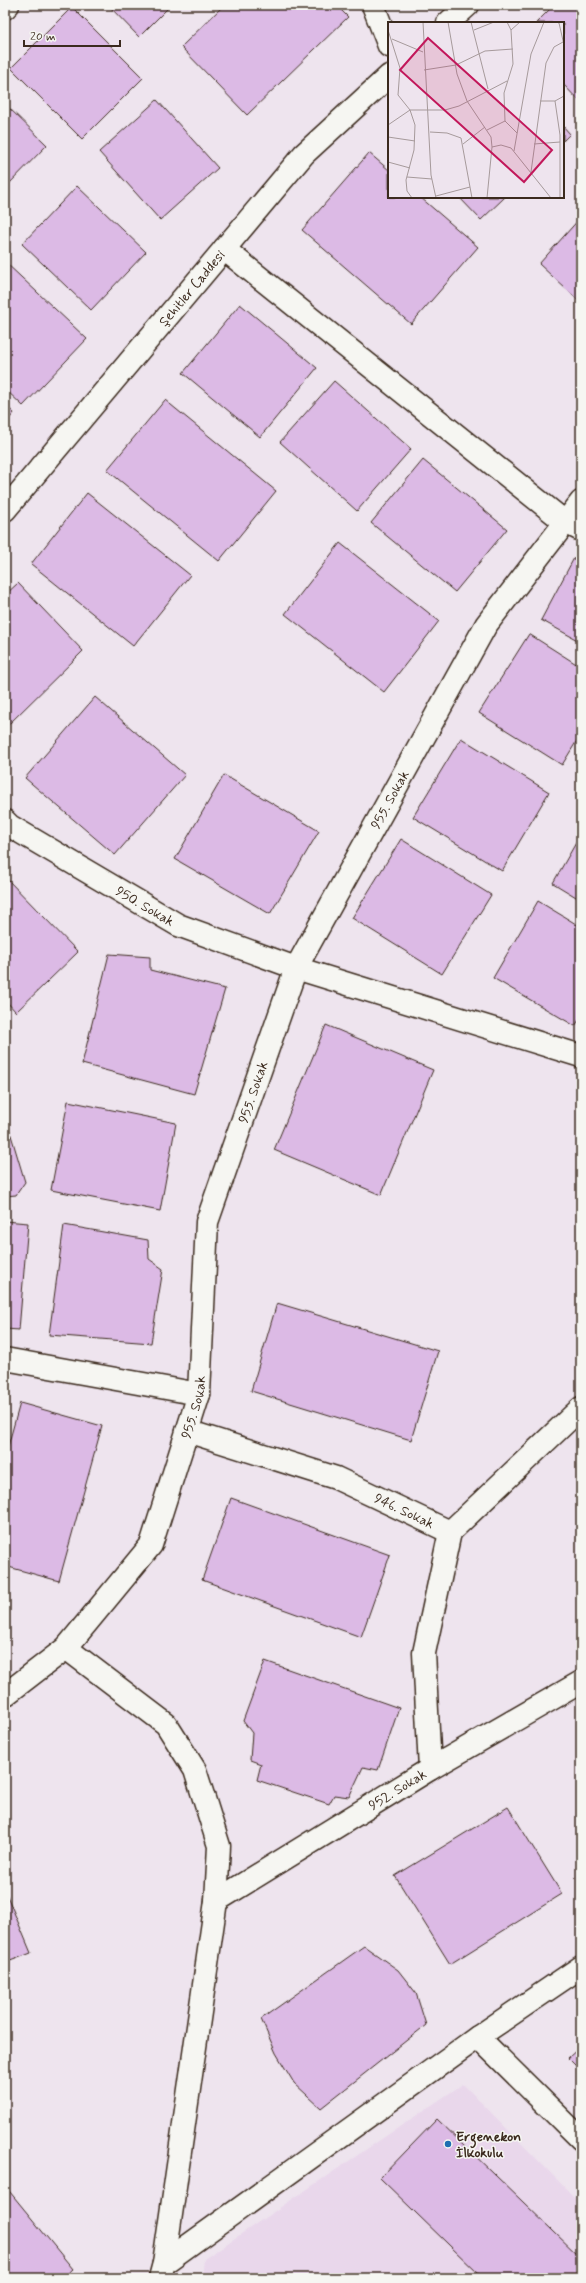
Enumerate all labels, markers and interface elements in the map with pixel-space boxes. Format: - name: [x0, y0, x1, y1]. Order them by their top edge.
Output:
- scale bar: [24, 22, 120, 48]
- inset map: [388, 22, 564, 198]
- text: 20 m: [30, 29, 56, 45]
- street label: Şehitler Caddesi: [155, 247, 229, 330]
- street label: 955. Sokak: [367, 767, 414, 832]
- street label: 950. Sokak: [112, 882, 177, 931]
- street label: 955. Sokak: [234, 1059, 273, 1126]
- street label: 955. Sokak: [177, 1375, 210, 1441]
- street label: 946. Sokak: [371, 1489, 437, 1533]
- street label: 952. Sokak: [365, 1765, 430, 1815]
- place label: Ergenekon İlkokulu: [456, 2128, 521, 2162]
- marker: Ergenekon İlkokulu: [443, 2139, 453, 2149]

